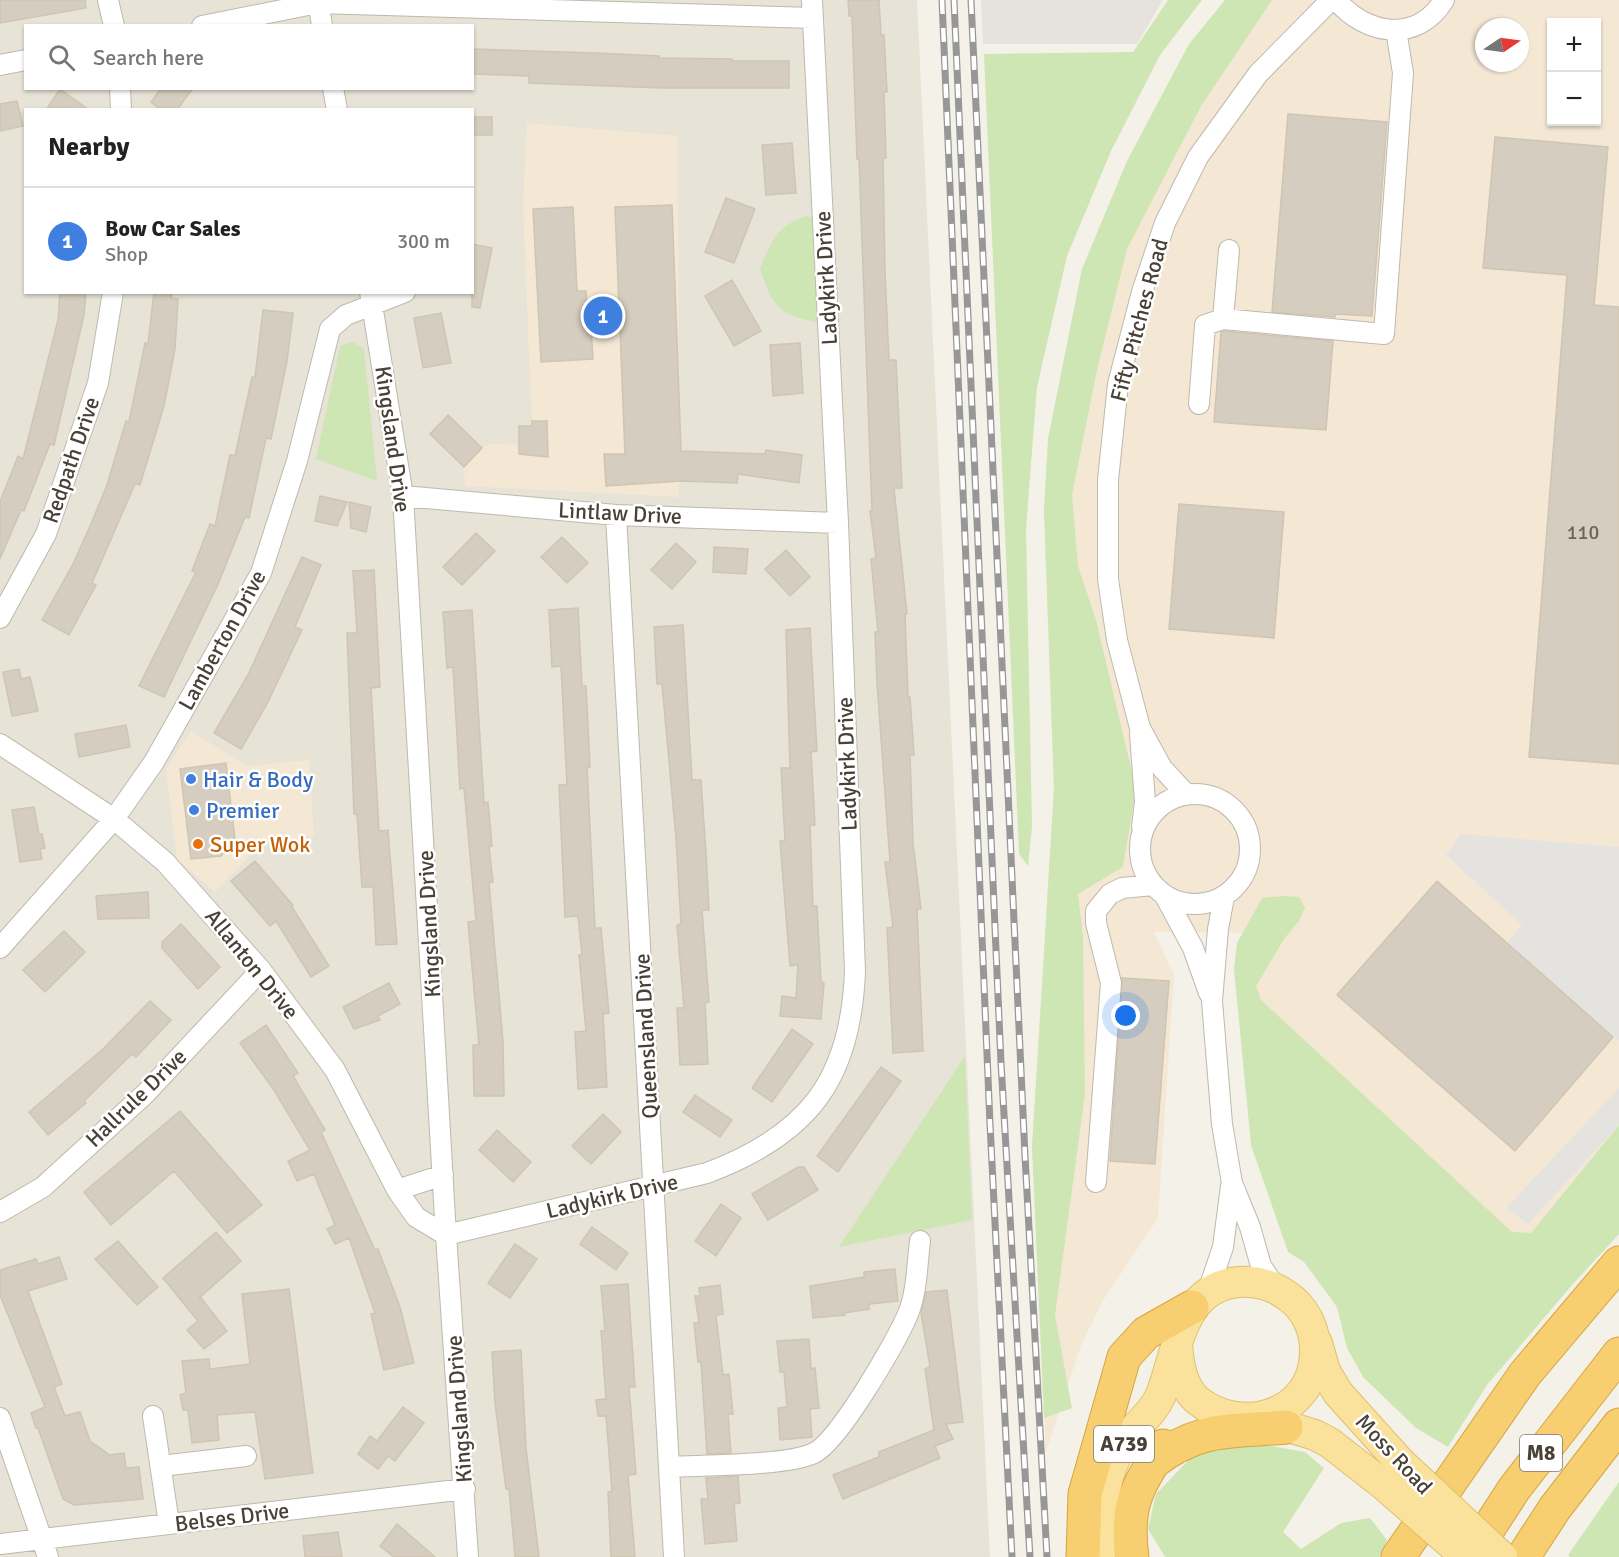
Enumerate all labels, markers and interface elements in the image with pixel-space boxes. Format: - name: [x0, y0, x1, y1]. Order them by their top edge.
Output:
- north arrow: [1475, 18, 1529, 72]
- map controls: [1547, 18, 1601, 126]
- button: +: [1547, 18, 1601, 72]
- search box: [24, 24, 474, 90]
- icon: search: [45, 41, 78, 74]
- text: Search here: [93, 44, 204, 71]
- button: −: [1547, 72, 1601, 126]
- text: Nearby: [48, 131, 129, 163]
- street label: Ladykirk Drive: [809, 210, 843, 346]
- text: Bow Car Sales: [105, 215, 241, 242]
- text: 1: [62, 229, 73, 254]
- text: 300 m: [397, 229, 450, 254]
- street label: Fifty Pitches Road: [1104, 236, 1174, 404]
- text: Shop: [105, 242, 148, 267]
- pin: 1: [584, 294, 622, 338]
- street label: Kingsland Drive: [369, 364, 417, 514]
- street label: Redpath Drive: [37, 393, 105, 527]
- street label: Lintlaw Drive: [557, 496, 683, 530]
- house number: 110: [1567, 520, 1599, 545]
- street label: Lamberton Drive: [172, 565, 272, 715]
- street label: Ladykirk Drive: [831, 696, 863, 832]
- place label: Hair & Body: [203, 766, 314, 793]
- marker: Hair & Body: [184, 772, 198, 786]
- place label: Premier: [206, 797, 279, 824]
- marker: Premier: [187, 803, 201, 817]
- place label: Super Wok: [210, 831, 310, 858]
- marker: Super Wok: [191, 837, 205, 851]
- street label: Kingsland Drive: [412, 850, 446, 998]
- street label: Allanton Drive: [199, 903, 305, 1025]
- street label: Queensland Drive: [628, 953, 664, 1119]
- your location: [1111, 1001, 1140, 1030]
- street label: Hallrule Drive: [80, 1043, 192, 1153]
- street label: Ladykirk Drive: [544, 1168, 680, 1224]
- street label: Kingsland Drive: [440, 1334, 478, 1484]
- street label: Moss Road: [1350, 1408, 1438, 1500]
- road number: A739: [1094, 1426, 1154, 1462]
- road number: M8: [1520, 1435, 1562, 1471]
- street label: Belses Drive: [173, 1497, 291, 1537]

